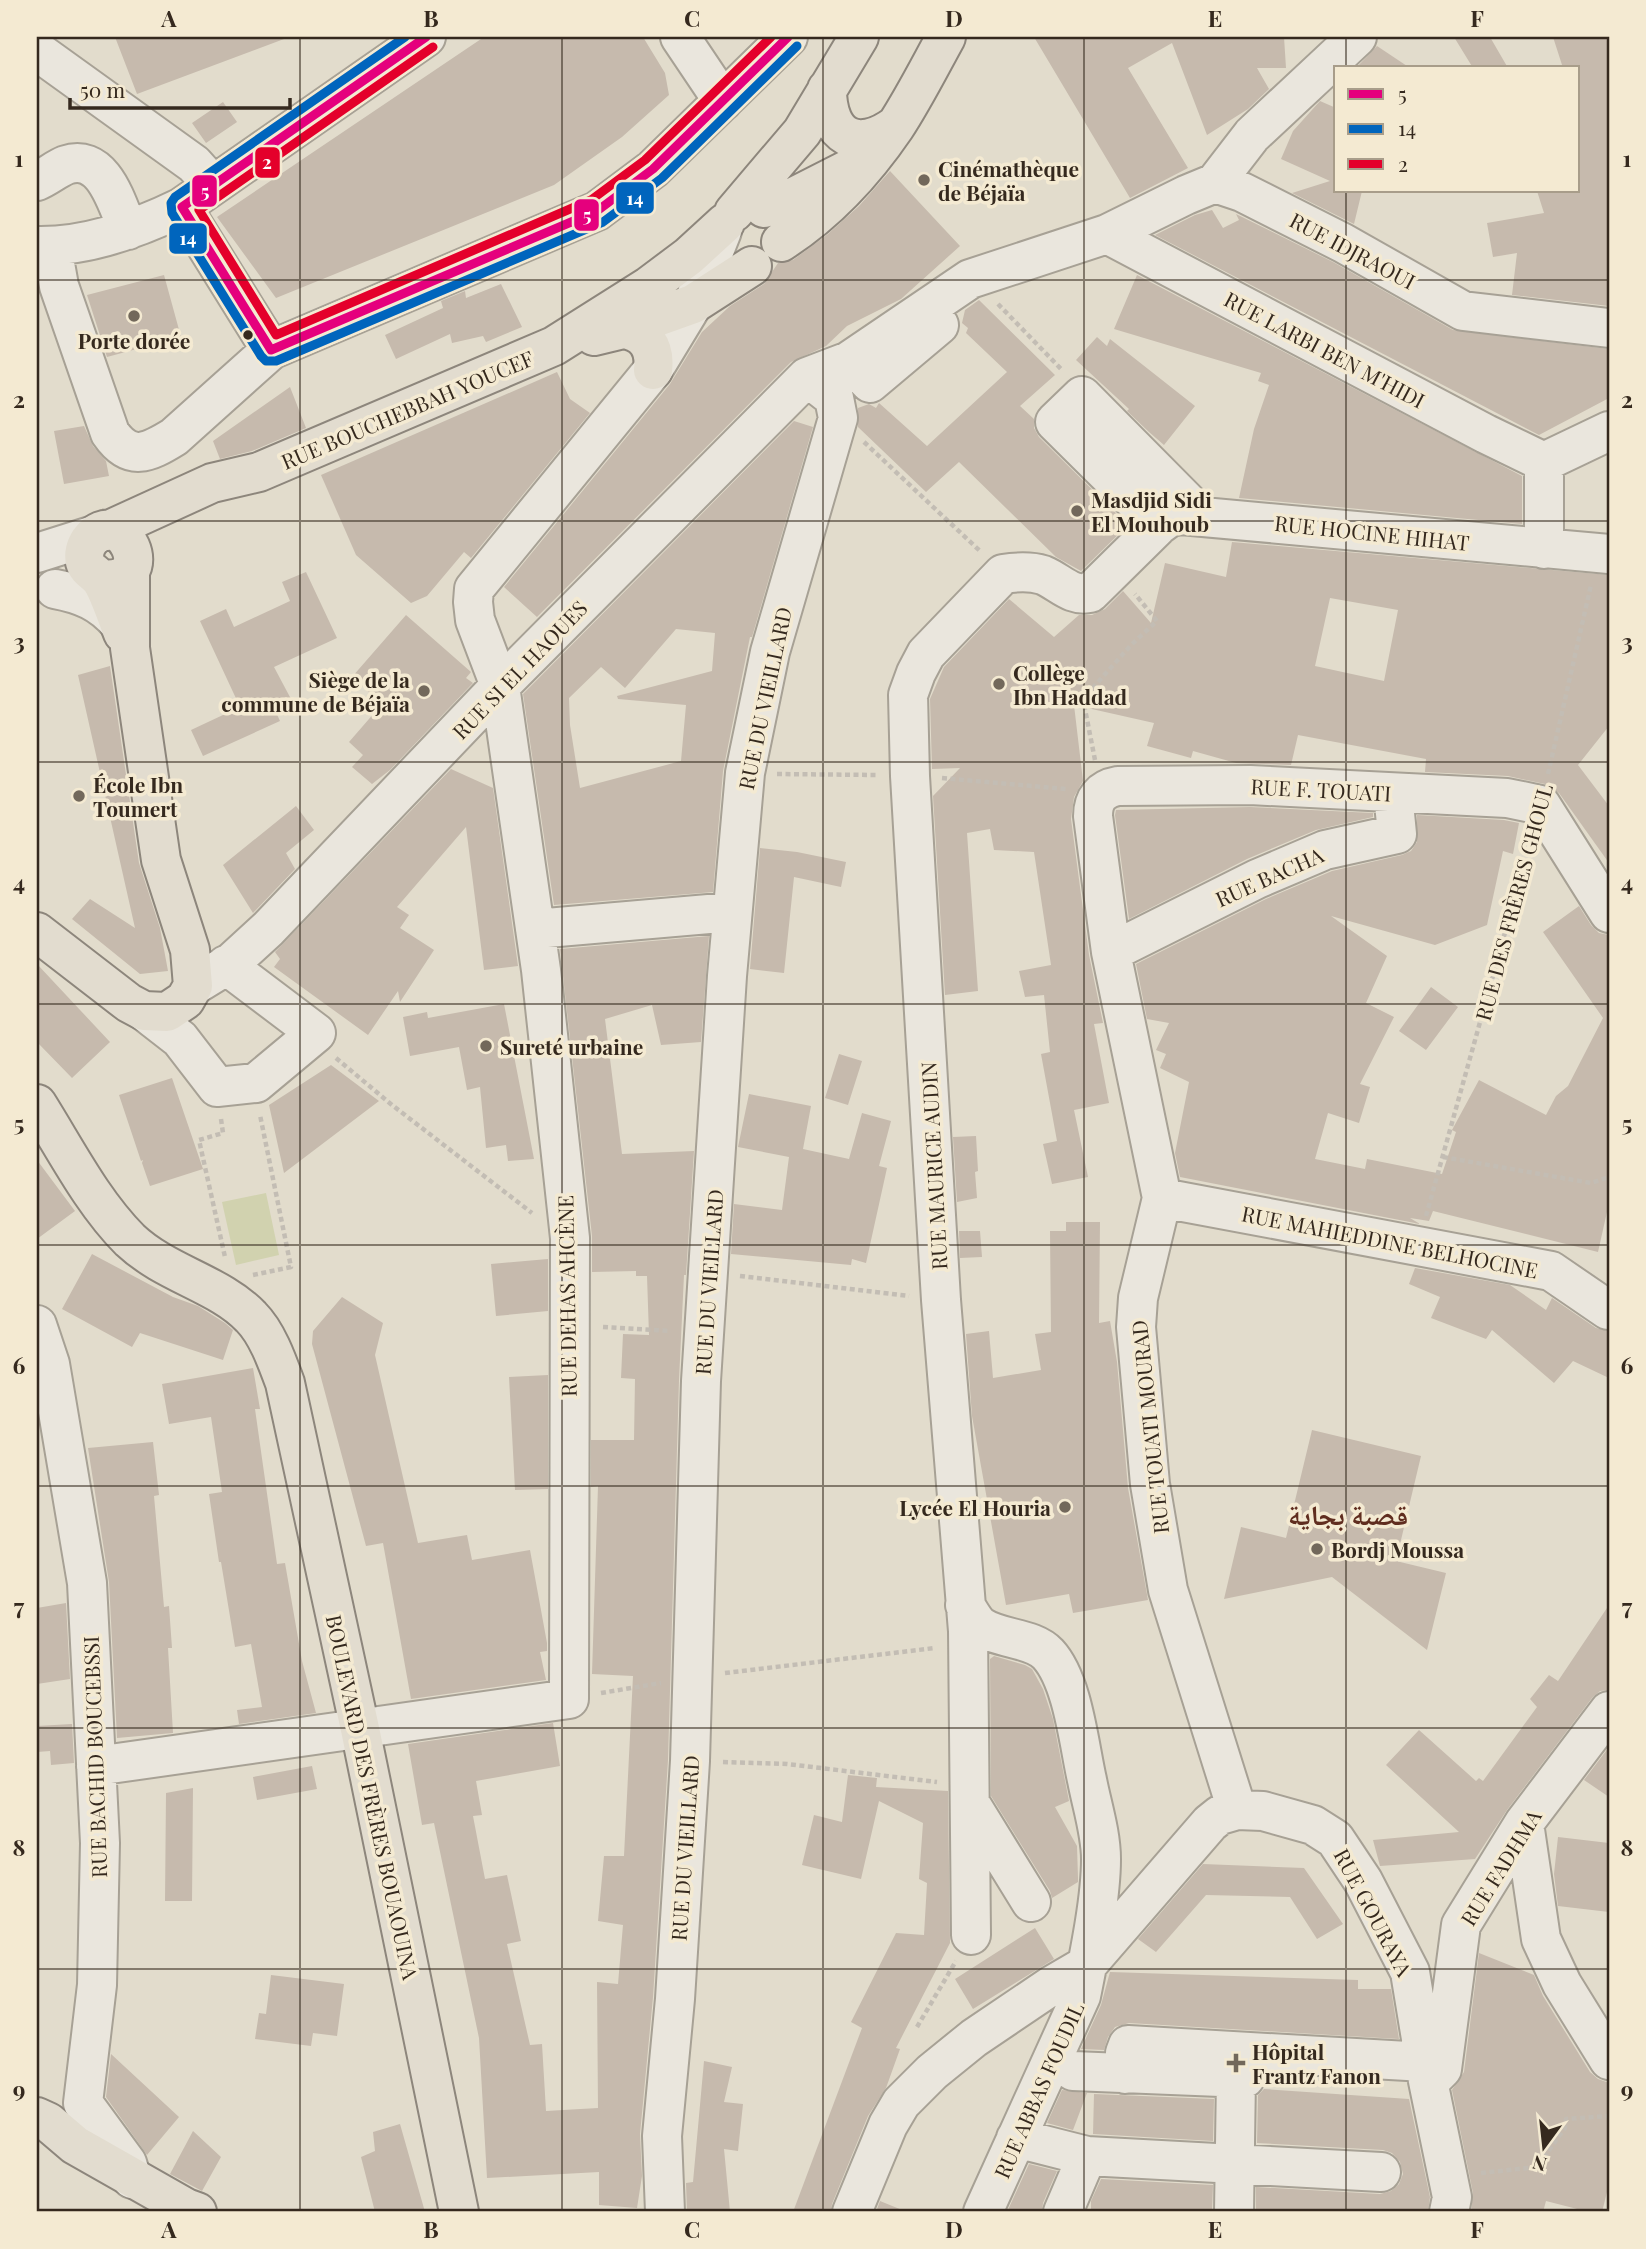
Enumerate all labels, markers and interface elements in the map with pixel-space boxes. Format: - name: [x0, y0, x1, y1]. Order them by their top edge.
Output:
- text: A: [160, 2, 177, 33]
- text: B: [423, 2, 439, 33]
- text: C: [684, 2, 700, 33]
- text: D: [945, 2, 963, 33]
- text: E: [1208, 2, 1222, 33]
- text: F: [1470, 2, 1484, 33]
- scale bar: [70, 66, 290, 110]
- legend: [1334, 66, 1580, 192]
- text: 50 m: [80, 75, 126, 103]
- text: 5: [1398, 79, 1407, 107]
- text: 14: [1398, 113, 1416, 141]
- text: 1: [15, 142, 24, 173]
- text: 1: [1623, 142, 1632, 173]
- line badge: 2: [254, 146, 281, 179]
- text: 2: [262, 148, 272, 174]
- text: 2: [1398, 149, 1408, 177]
- place label: Cinémathèque de Béjaïa: [938, 154, 1079, 206]
- marker: Cinémathèque de Béjaïa: [916, 172, 932, 188]
- line badge: 5: [191, 174, 218, 208]
- text: 5: [201, 177, 210, 203]
- line badge: 14: [615, 181, 655, 215]
- text: 14: [626, 184, 644, 210]
- line badge: 5: [573, 198, 600, 232]
- text: 5: [583, 201, 592, 227]
- street label: RUE IDJRAOUI: [1285, 205, 1421, 295]
- line badge: 14: [168, 222, 208, 255]
- text: 14: [179, 224, 197, 250]
- street label: RUE LARBI BEN M'HIDI: [1220, 284, 1430, 414]
- marker: Porte dorée: [126, 308, 142, 324]
- place label: Porte dorée: [78, 326, 190, 354]
- unlabelled marker: [241, 328, 255, 342]
- street label: RUE BOUCHEBBAH YOUCEF: [277, 343, 537, 475]
- text: 2: [13, 383, 25, 414]
- text: 2: [1621, 383, 1633, 414]
- place label: Masdjid Sidi El Mouhoub: [1091, 485, 1212, 537]
- marker: Masdjid Sidi El Mouhoub: [1069, 503, 1085, 519]
- street label: RUE HOCINE HIHAT: [1273, 508, 1471, 556]
- street label: RUE SI EL HAOUES: [445, 594, 593, 744]
- street label: RUE DU VIEILLARD: [731, 604, 797, 792]
- text: 3: [13, 625, 25, 656]
- text: 3: [1621, 625, 1633, 656]
- place label: Collège Ibn Haddad: [1013, 658, 1128, 710]
- place label: Siège de la commune de Béjaïa: [221, 665, 410, 717]
- marker: Collège Ibn Haddad: [991, 676, 1007, 692]
- marker: Siège de la commune de Béjaïa: [416, 683, 432, 699]
- place label: École Ibn Toumert: [93, 770, 183, 822]
- street label: RUE F. TOUATI: [1250, 771, 1392, 807]
- street label: RUE DES FRÈRES GHOUL: [1468, 781, 1558, 1023]
- marker: École Ibn Toumert: [71, 788, 87, 804]
- street label: RUE BACHA: [1211, 839, 1328, 912]
- text: 4: [13, 866, 25, 897]
- text: 4: [1621, 866, 1633, 897]
- place label: Sureté urbaine: [500, 1032, 643, 1060]
- marker: Sureté urbaine: [478, 1038, 494, 1054]
- street label: RUE MAURICE AUDIN: [914, 1061, 952, 1271]
- text: 5: [14, 1107, 24, 1138]
- text: 5: [1622, 1107, 1632, 1138]
- street label: RUE DU VIEILLARD: [688, 1188, 728, 1376]
- street label: RUE DEHAS AHCÈNE: [550, 1195, 582, 1397]
- street label: RUE MAHIEDDINE BELHOCINE: [1239, 1199, 1541, 1283]
- street label: RUE TOUATI MOURAD: [1124, 1319, 1174, 1535]
- text: 6: [13, 1349, 26, 1380]
- text: 6: [1621, 1349, 1634, 1380]
- place label: Lycée El Houria: [899, 1493, 1051, 1521]
- district label: قصبة بجاية: [1288, 1495, 1408, 1532]
- marker: Lycée El Houria: [1057, 1499, 1073, 1515]
- place label: Bordj Moussa: [1331, 1535, 1464, 1563]
- marker: Bordj Moussa: [1309, 1541, 1325, 1557]
- text: 7: [14, 1590, 25, 1621]
- text: 7: [1622, 1590, 1633, 1621]
- street label: BOULEVARD DES FRÈRES BOUAOUINA: [321, 1612, 426, 1983]
- street label: RUE BACHID BOUCEBSSI: [76, 1635, 112, 1879]
- street label: RUE DU VIEILLARD: [664, 1754, 704, 1942]
- street label: RUE FADHMA: [1453, 1803, 1547, 1930]
- text: 8: [13, 1831, 25, 1862]
- text: 8: [1621, 1831, 1633, 1862]
- street label: RUE GOURAYA: [1329, 1843, 1420, 1981]
- street label: RUE ABBAS FOUDIL: [987, 1998, 1089, 2182]
- place label: Hôpital Frantz Fanon: [1252, 2037, 1381, 2089]
- marker: Hôpital Frantz Fanon: [1226, 2053, 1246, 2073]
- text: 9: [13, 2073, 25, 2104]
- text: 9: [1621, 2073, 1633, 2104]
- north arrow: [1510, 2112, 1580, 2182]
- text: N: [1529, 2150, 1549, 2179]
- text: A: [160, 2213, 177, 2244]
- text: B: [423, 2213, 439, 2244]
- text: C: [684, 2213, 700, 2244]
- text: D: [945, 2213, 963, 2244]
- text: E: [1208, 2213, 1222, 2244]
- text: F: [1470, 2213, 1484, 2244]

